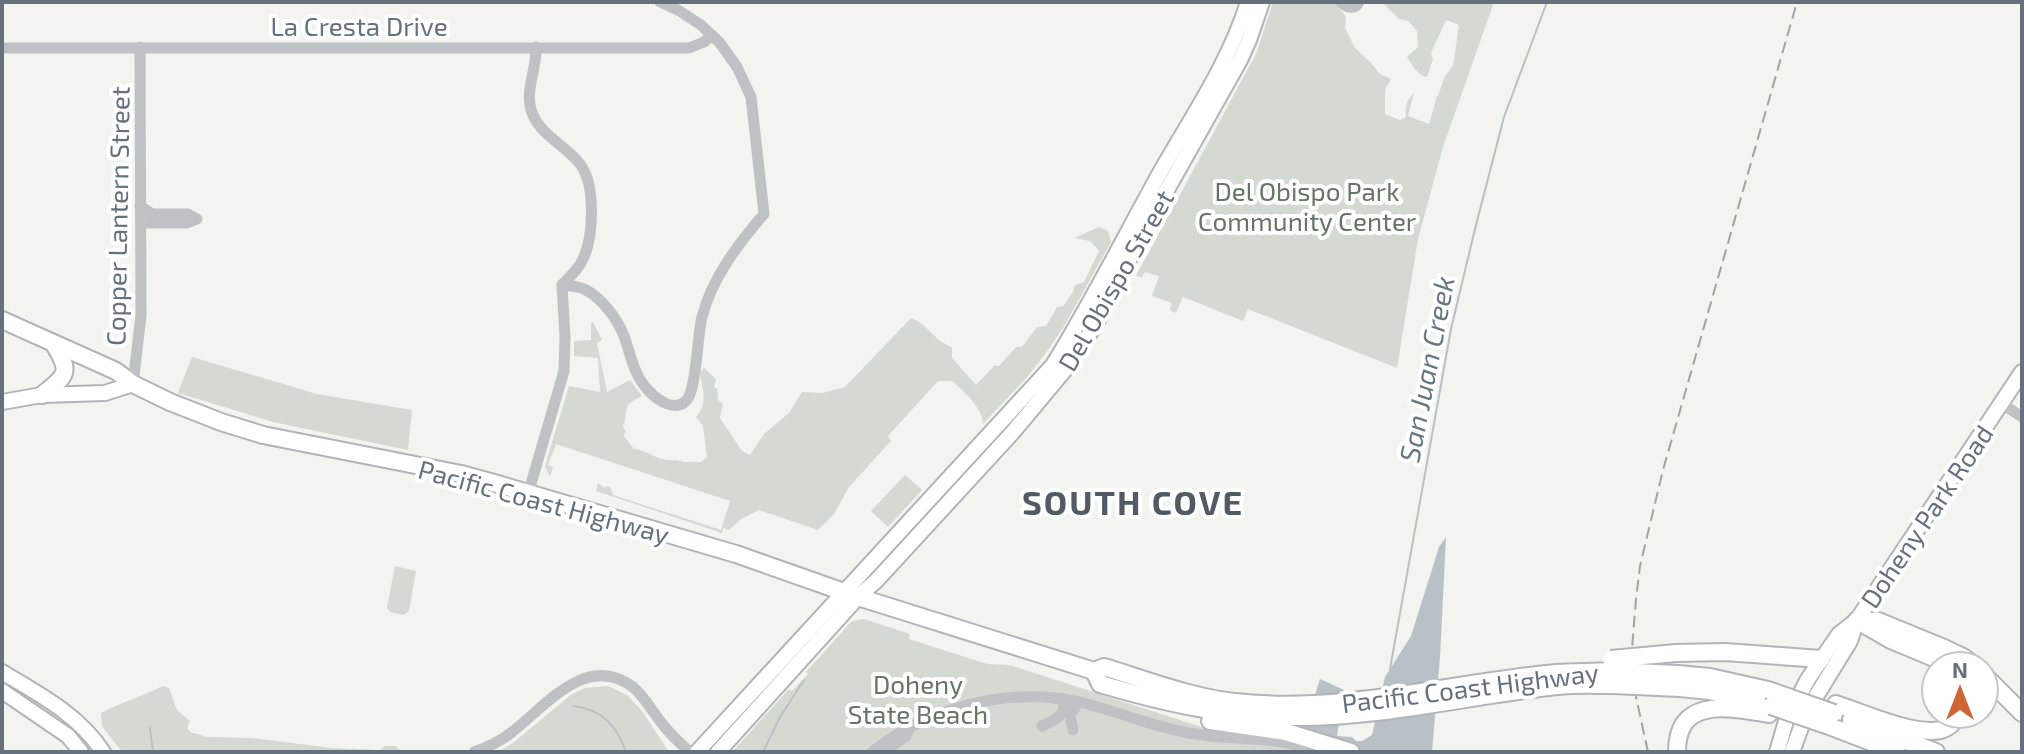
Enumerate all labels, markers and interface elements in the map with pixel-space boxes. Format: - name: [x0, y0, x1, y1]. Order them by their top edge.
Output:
- street label: La Cresta Drive: [270, 10, 448, 41]
- street label: Copper Lantern Street: [99, 86, 135, 346]
- park label: Del Obispo Park Community Center: [1198, 175, 1416, 236]
- street label: Del Obispo Street: [1051, 184, 1179, 376]
- water label: San Juan Creek: [1391, 273, 1461, 465]
- street label: Doheny Park Road: [1853, 419, 1999, 613]
- street label: Pacific Coast Highway: [415, 453, 673, 549]
- district label: SOUTH COVE: [1022, 481, 1244, 522]
- north arrow: [1920, 650, 2000, 730]
- street label: Pacific Coast Highway: [1340, 656, 1600, 718]
- text: N: [1952, 656, 1968, 682]
- park label: Doheny State Beach: [848, 668, 988, 729]

